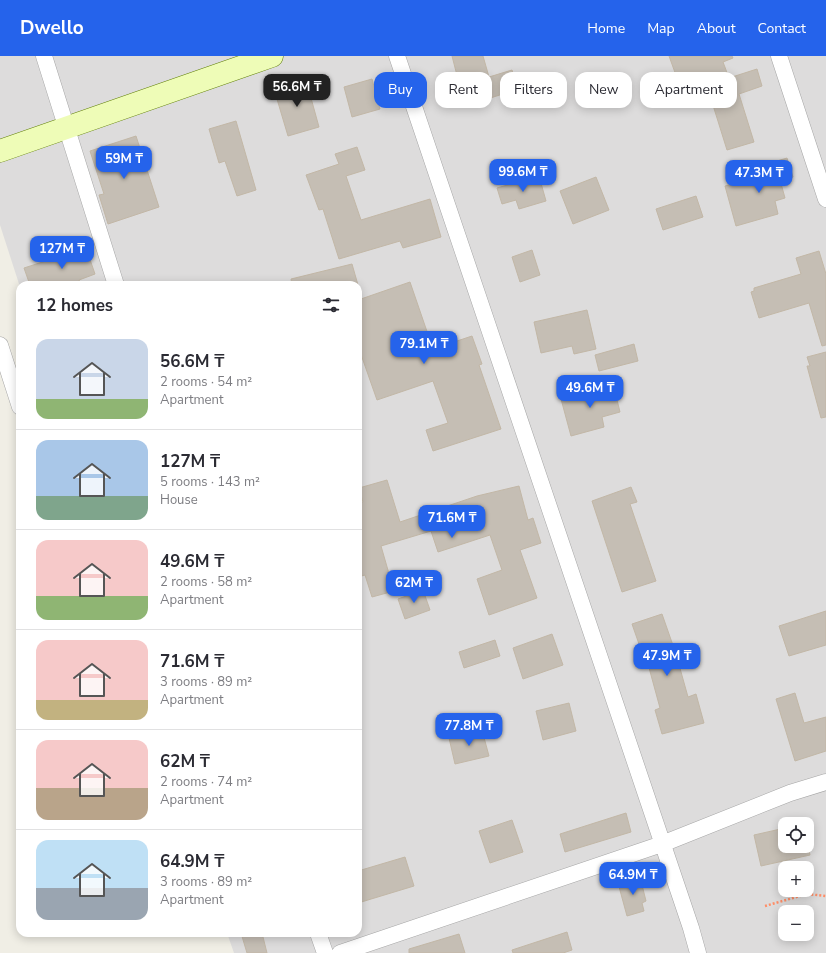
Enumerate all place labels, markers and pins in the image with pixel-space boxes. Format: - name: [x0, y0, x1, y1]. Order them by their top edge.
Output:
- pin: 56.6M ₸: [260, 74, 334, 108]
- pin: 59M ₸: [96, 146, 152, 180]
- pin: 99.6M ₸: [486, 159, 560, 193]
- pin: 47.3M ₸: [722, 160, 796, 194]
- pin: 127M ₸: [29, 236, 95, 270]
- pin: 79.1M ₸: [387, 331, 461, 365]
- pin: 49.6M ₸: [553, 375, 627, 409]
- pin: 71.6M ₸: [415, 505, 489, 539]
- pin: 62M ₸: [386, 570, 442, 604]
- pin: 47.9M ₸: [630, 643, 704, 677]
- pin: 77.8M ₸: [432, 713, 506, 747]
- pin: 64.9M ₸: [596, 862, 670, 896]

